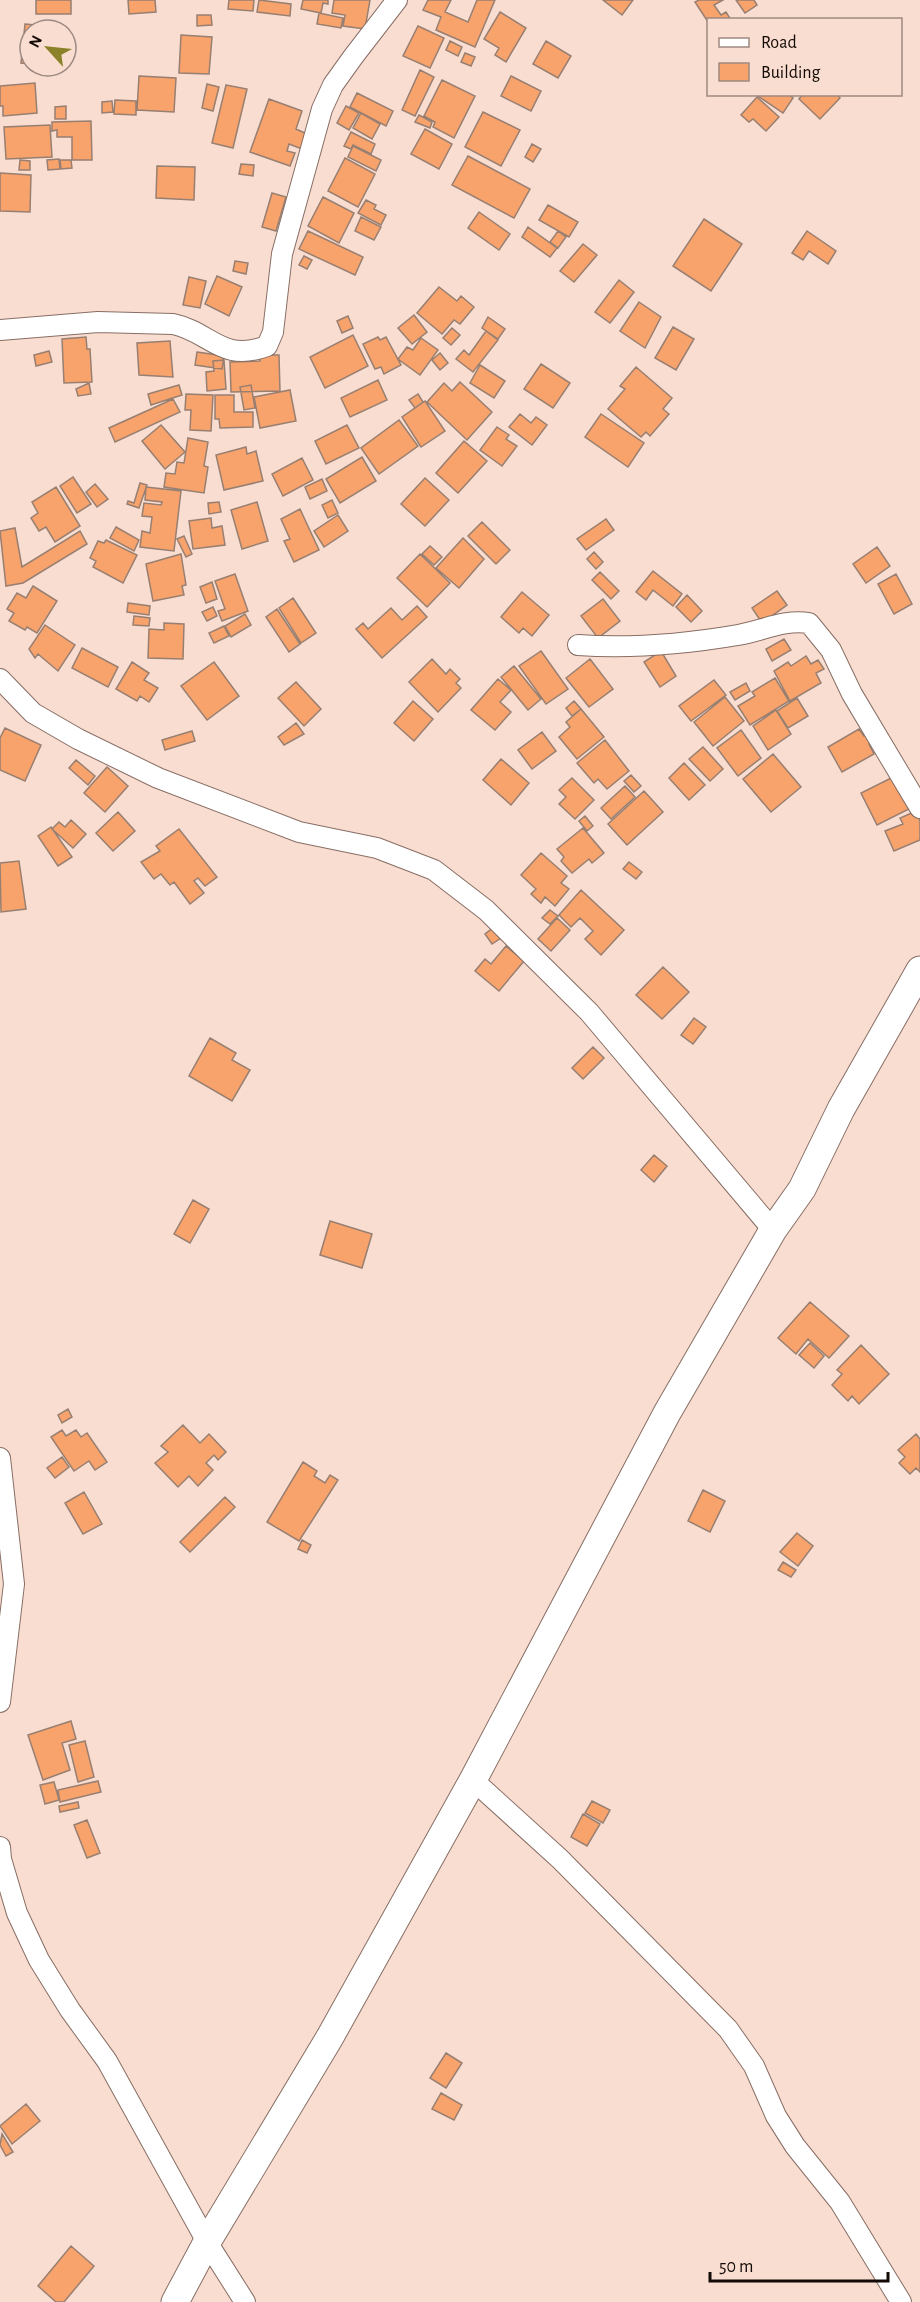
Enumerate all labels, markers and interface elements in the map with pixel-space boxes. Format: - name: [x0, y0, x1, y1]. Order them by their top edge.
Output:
- north arrow: [18, 18, 78, 78]
- legend: [707, 18, 902, 96]
- text: N: [26, 33, 45, 50]
- text: Road: [761, 34, 797, 52]
- text: Building: [761, 64, 821, 82]
- scale bar: [710, 2245, 888, 2283]
- text: 50 m: [719, 2258, 753, 2276]

